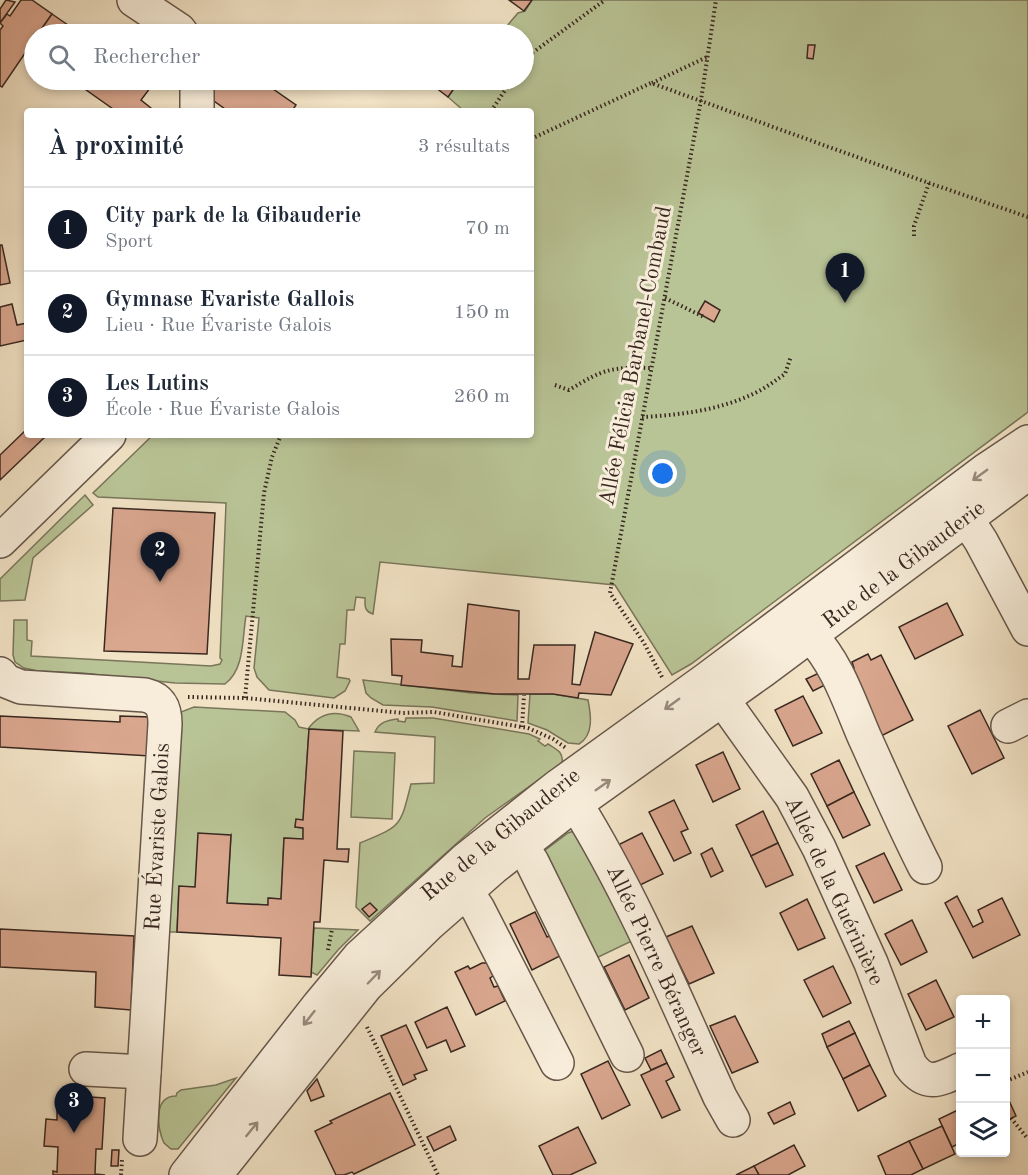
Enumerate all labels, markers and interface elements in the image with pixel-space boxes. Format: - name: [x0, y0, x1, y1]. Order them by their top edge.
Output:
- search box: [24, 24, 534, 90]
- icon: search: [45, 41, 78, 74]
- text: Rechercher: [93, 46, 200, 68]
- text: À proximité: [48, 134, 184, 160]
- text: 3 résultats: [418, 137, 510, 157]
- street label: Allée Félicia Barbanel-Combaud: [596, 204, 676, 508]
- text: City park de la Gibauderie: [105, 205, 361, 227]
- text: 1: [62, 219, 73, 239]
- text: 70 m: [465, 219, 510, 239]
- text: Sport: [105, 232, 153, 252]
- pin: 1: [826, 254, 864, 303]
- text: Gymnase Evariste Gallois: [105, 289, 354, 311]
- text: 2: [62, 303, 73, 323]
- text: 150 m: [454, 303, 510, 323]
- text: Lieu · Rue Évariste Galois: [105, 316, 332, 336]
- text: Les Lutins: [105, 373, 209, 395]
- text: 3: [62, 387, 73, 407]
- text: 260 m: [454, 387, 510, 407]
- text: École · Rue Évariste Galois: [105, 400, 340, 420]
- your location: [648, 459, 677, 488]
- one-way arrow: [972, 469, 988, 481]
- street label: Rue de la Gibauderie: [819, 497, 989, 633]
- pin: 2: [140, 532, 180, 582]
- one-way arrow: [664, 698, 680, 711]
- street label: Rue Évariste Galois: [139, 742, 174, 932]
- street label: Rue de la Gibauderie: [418, 765, 584, 905]
- one-way arrow: [595, 779, 611, 791]
- street label: Allée de la Guérinière: [781, 793, 887, 989]
- street label: Allée Pierre Béranger: [602, 862, 710, 1060]
- one-way arrow: [367, 970, 381, 985]
- map controls: [956, 995, 1010, 1157]
- button: +: [956, 995, 1010, 1049]
- one-way arrow: [303, 1009, 316, 1025]
- button: −: [956, 1049, 1010, 1103]
- pin: 3: [54, 1084, 94, 1133]
- button: layers: [956, 1103, 1010, 1157]
- one-way arrow: [245, 1121, 258, 1137]

